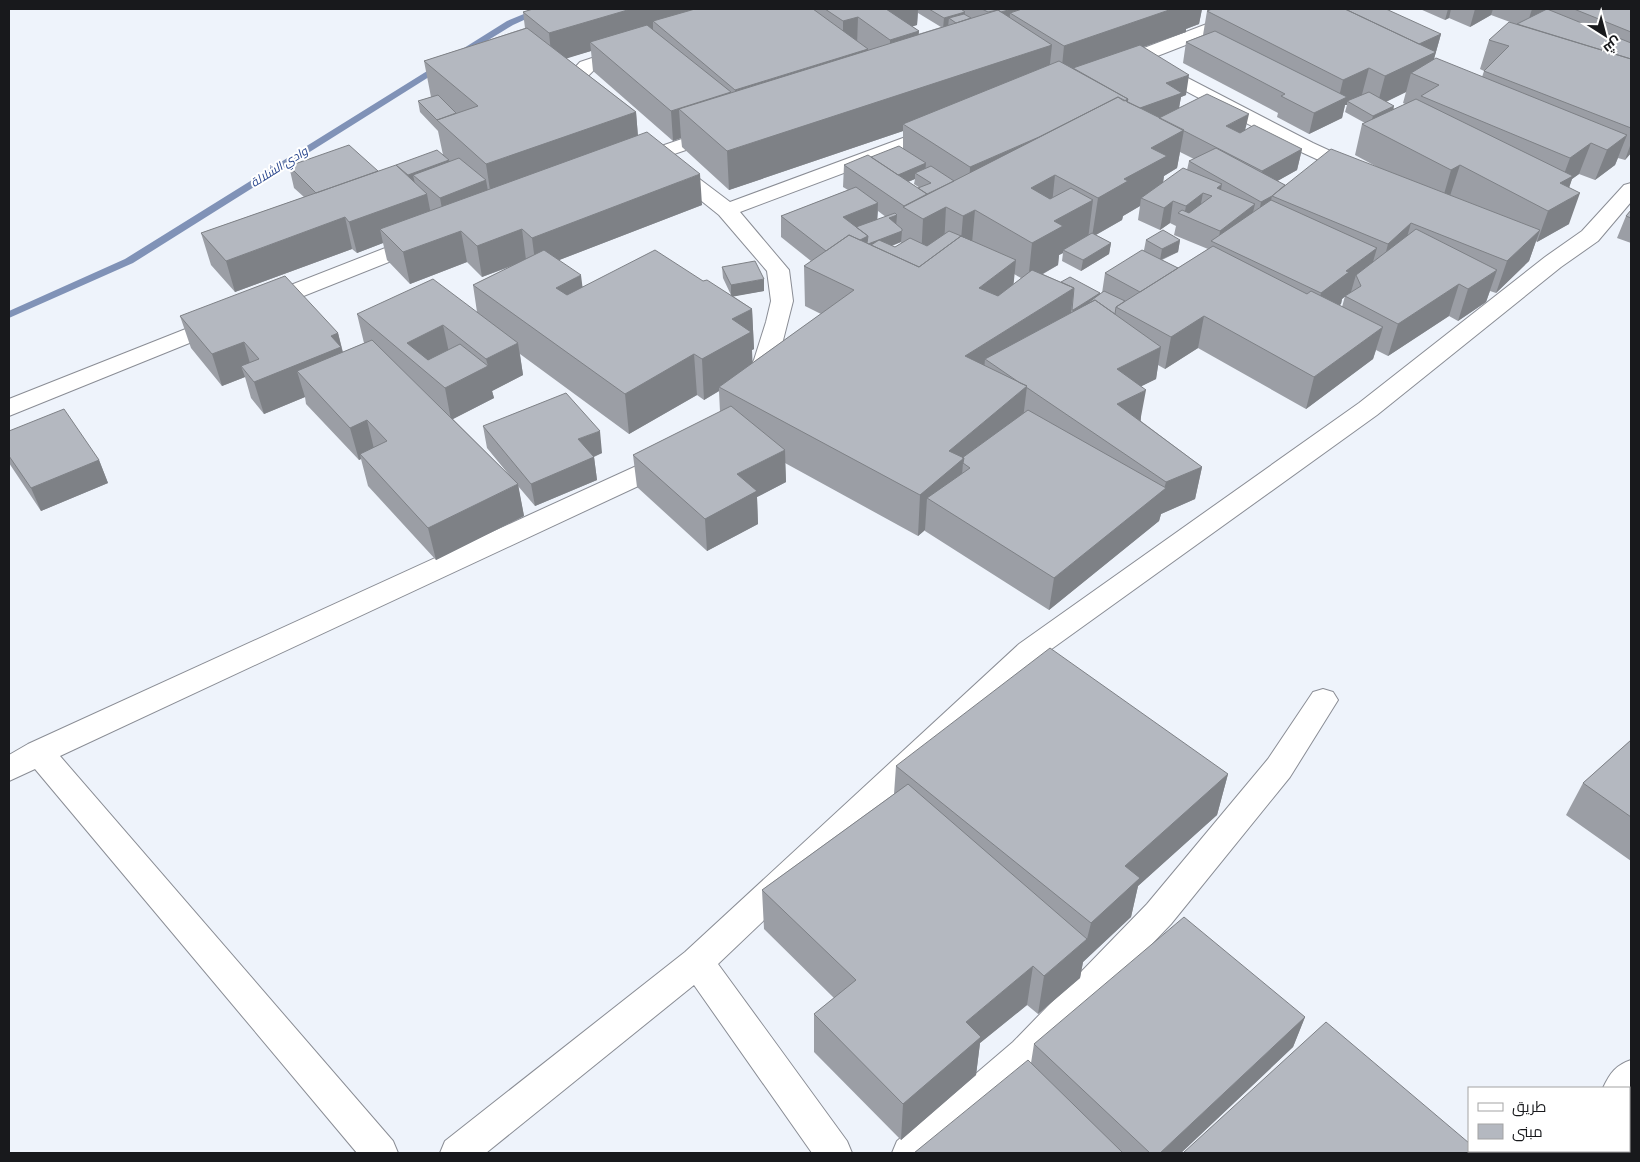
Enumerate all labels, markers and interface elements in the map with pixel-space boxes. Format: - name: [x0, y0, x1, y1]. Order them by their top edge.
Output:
- north arrow: [1580, 10, 1630, 60]
- text: ش: [1600, 33, 1625, 57]
- water label: وادي الشلالة: [248, 143, 313, 193]
- legend: [1468, 1087, 1630, 1152]
- text: طريق: [1512, 1098, 1546, 1117]
- text: مبنى: [1512, 1123, 1543, 1142]

